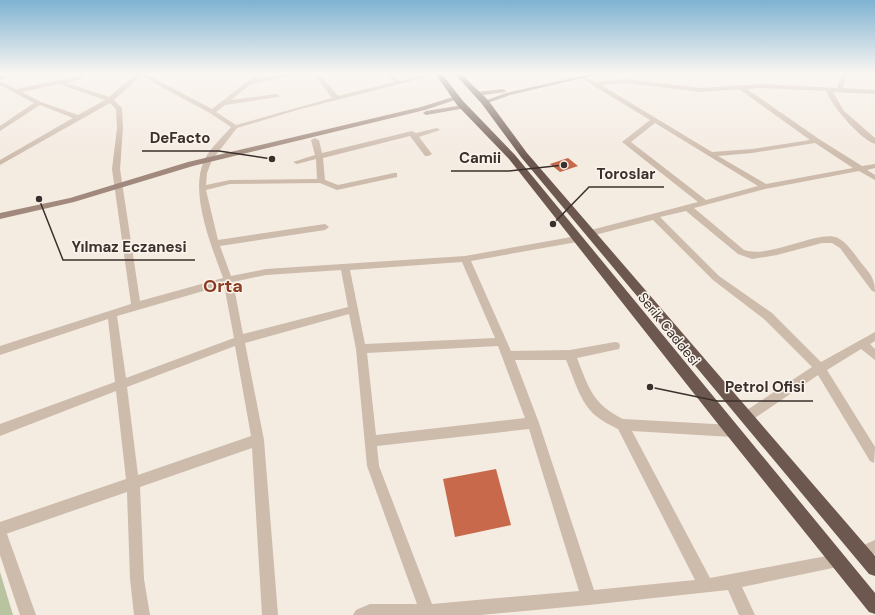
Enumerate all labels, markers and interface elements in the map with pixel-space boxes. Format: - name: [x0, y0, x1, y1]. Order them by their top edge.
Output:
- callout: DeFacto: [142, 124, 219, 151]
- text: DeFacto: [150, 128, 210, 148]
- callout: Camii: [451, 144, 509, 171]
- text: Camii: [459, 148, 501, 168]
- callout: Toroslar: [589, 160, 664, 187]
- text: Toroslar: [597, 164, 655, 184]
- callout: Yılmaz Eczanesi: [63, 233, 195, 260]
- text: Yılmaz Eczanesi: [71, 237, 187, 257]
- district label: Orta: [203, 274, 243, 298]
- street label: Serik Caddesi: [634, 289, 704, 369]
- callout: Petrol Ofisi: [717, 374, 813, 401]
- text: Petrol Ofisi: [725, 377, 805, 397]

